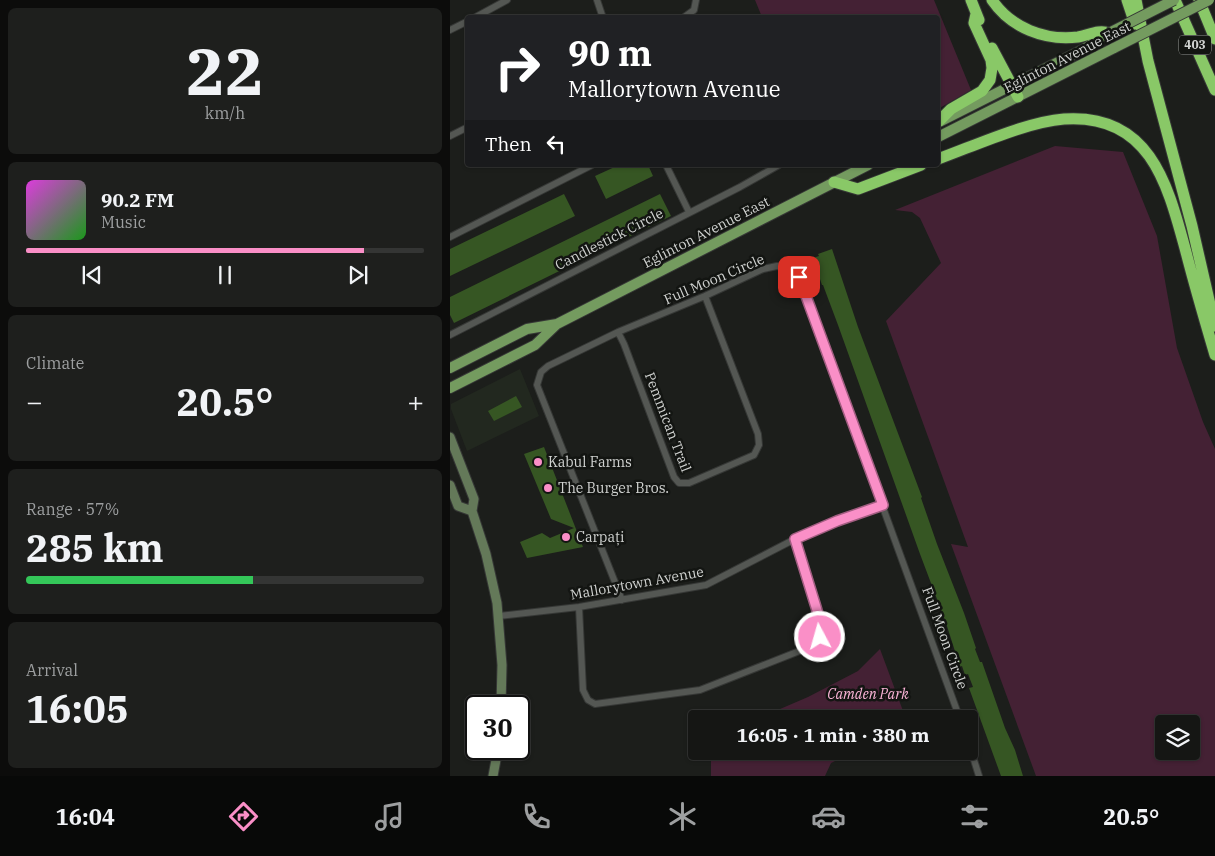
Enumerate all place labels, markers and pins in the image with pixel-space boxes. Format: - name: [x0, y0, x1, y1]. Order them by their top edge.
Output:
- pin: [778, 256, 820, 298]
- place label: Kabul Farms: [548, 453, 632, 471]
- marker: Kabul Farms: [532, 456, 544, 468]
- place label: The Burger Bros.: [558, 479, 669, 497]
- marker: The Burger Bros.: [542, 482, 554, 494]
- place label: Carpați: [576, 528, 624, 546]
- marker: Carpați: [560, 531, 572, 543]

